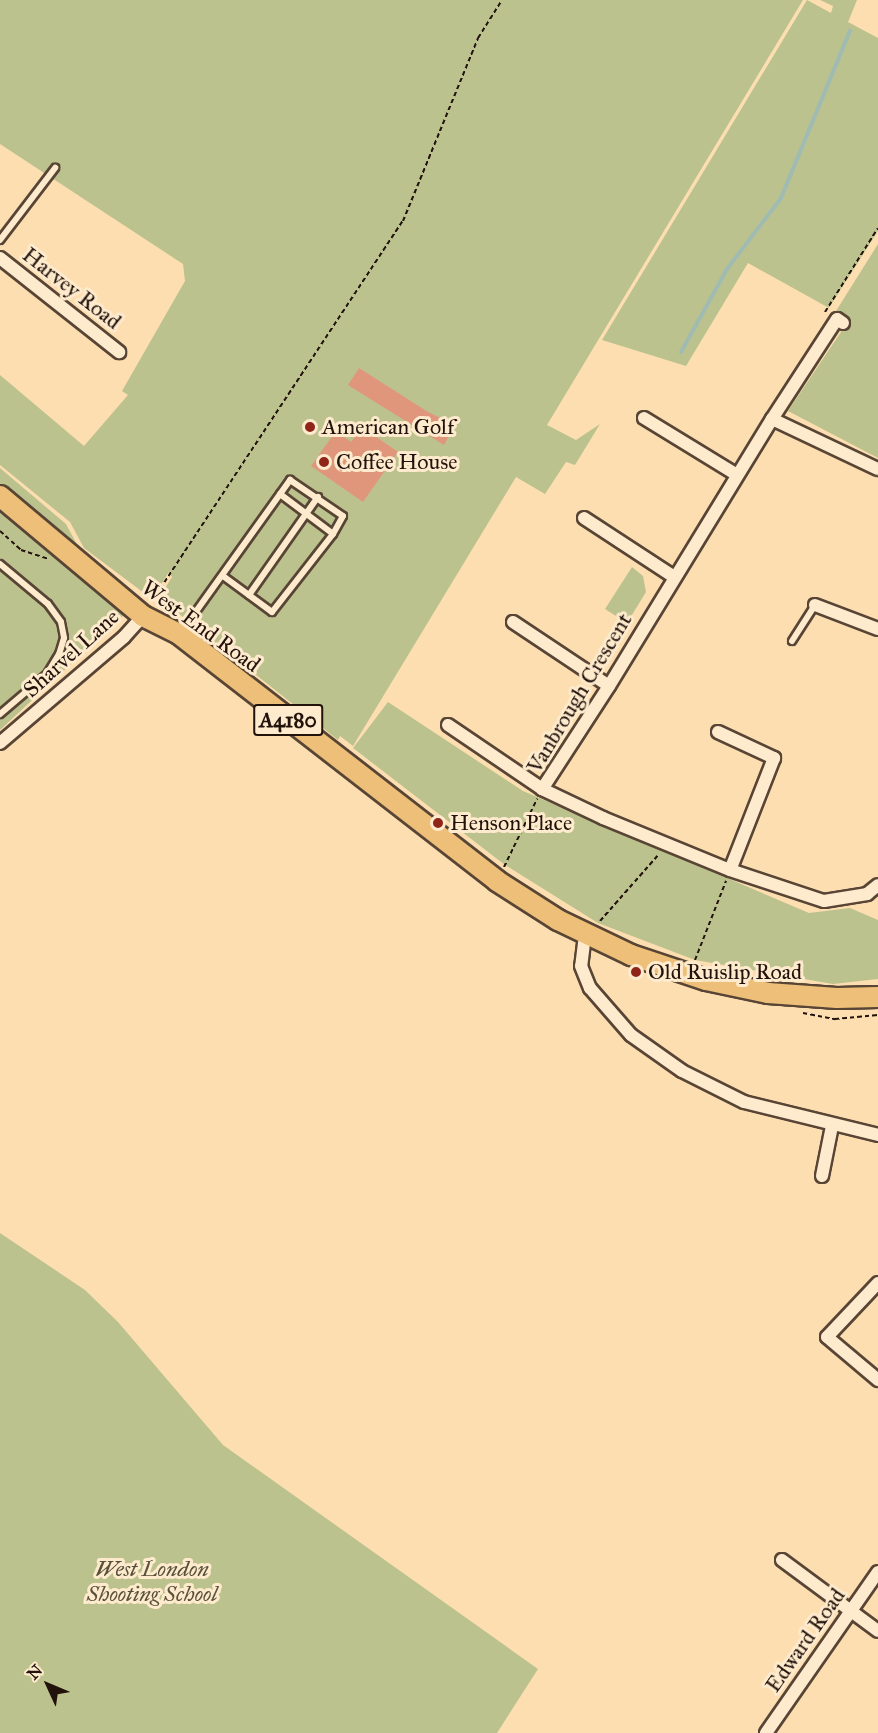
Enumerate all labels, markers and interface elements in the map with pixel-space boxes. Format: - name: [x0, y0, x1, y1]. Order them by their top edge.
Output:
- street label: Harvey Road: [17, 241, 127, 335]
- place label: American Golf: [322, 414, 454, 440]
- marker: American Golf: [303, 420, 317, 434]
- place label: Coffee House: [336, 449, 457, 475]
- marker: Coffee House: [317, 455, 331, 469]
- street label: West End Road: [137, 574, 265, 678]
- street label: Sharvel Lane: [18, 603, 124, 703]
- street label: Vanbrough Crescent: [521, 608, 637, 778]
- road number: A4180: [252, 702, 324, 738]
- place label: Henson Place: [450, 810, 572, 836]
- marker: Henson Place: [431, 816, 445, 830]
- place label: Old Ruislip Road: [648, 959, 802, 985]
- marker: Old Ruislip Road: [629, 965, 643, 979]
- park label: West London Shooting School: [87, 1555, 217, 1606]
- street label: Edward Road: [759, 1583, 851, 1697]
- north arrow: [18, 1655, 78, 1715]
- text: N: [23, 1661, 46, 1684]

